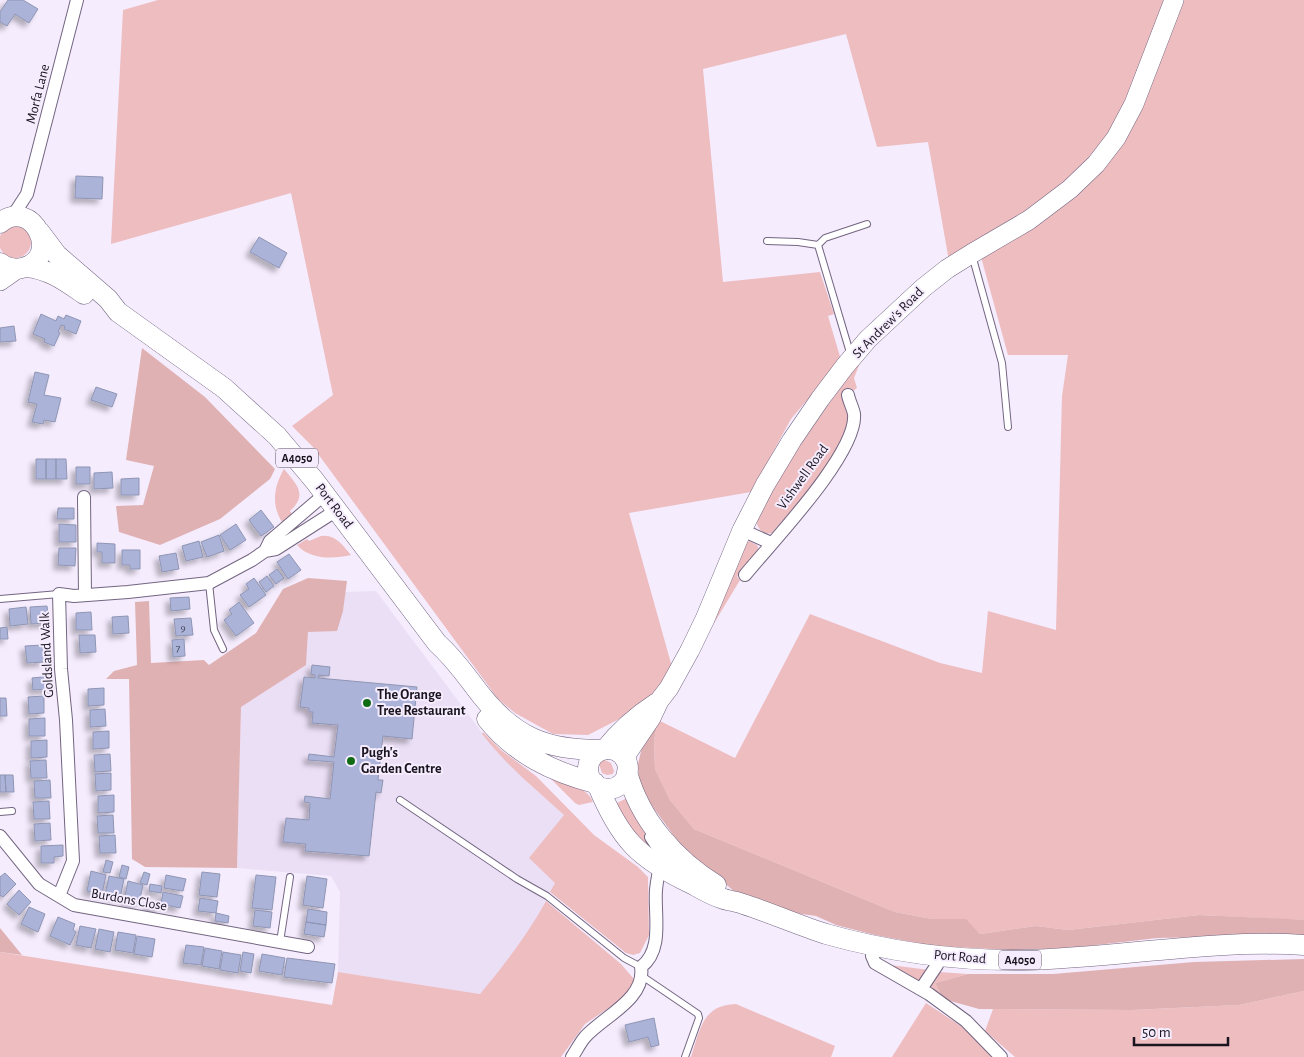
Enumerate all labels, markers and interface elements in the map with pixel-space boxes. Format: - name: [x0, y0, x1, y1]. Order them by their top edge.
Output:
- street label: Morfa Lane: [24, 63, 52, 125]
- street label: St Andrew's Road: [850, 285, 926, 361]
- street label: Vishwell Road: [775, 442, 831, 512]
- road number: A4050: [276, 448, 318, 468]
- street label: Port Road: [313, 481, 355, 531]
- street label: Goldsland Walk: [38, 611, 56, 698]
- house number: 9: [180, 622, 186, 633]
- house number: 7: [176, 643, 181, 654]
- place label: The Orange Tree Restaurant: [377, 688, 466, 718]
- marker: The Orange Tree Restaurant: [361, 697, 373, 709]
- place label: Pugh's Garden Centre: [361, 746, 442, 776]
- marker: Pugh's Garden Centre: [345, 755, 357, 767]
- street label: Burdons Close: [90, 886, 168, 914]
- street label: Port Road: [933, 948, 987, 966]
- road number: A4050: [999, 950, 1041, 970]
- scale bar: [1134, 1014, 1228, 1046]
- text: 50 m: [1142, 1025, 1171, 1040]

